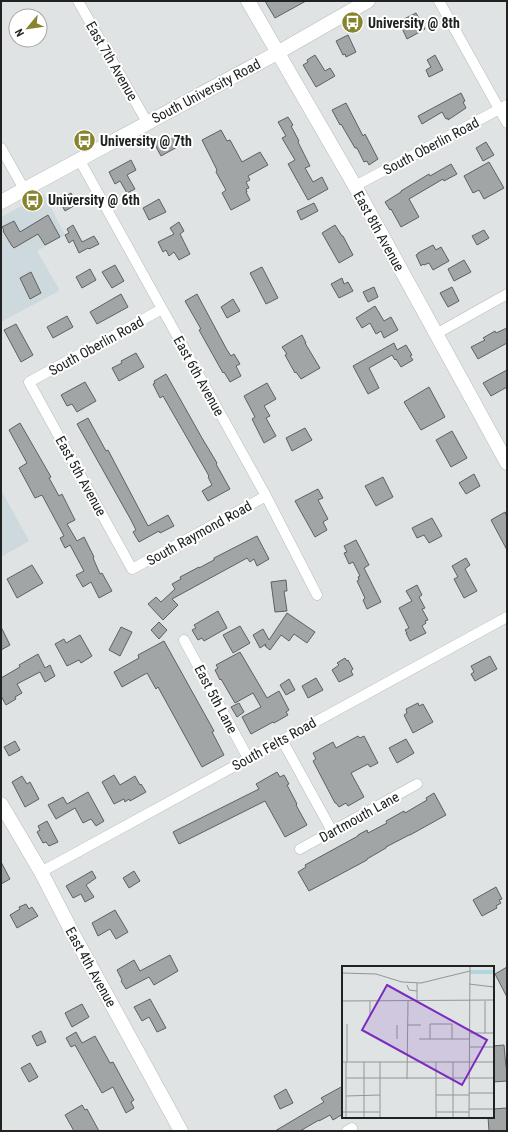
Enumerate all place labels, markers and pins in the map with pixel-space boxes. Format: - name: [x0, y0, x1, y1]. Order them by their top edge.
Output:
- bus stop icon: University @ 8th: [339, 10, 365, 36]
- place label: University @ 8th: [368, 15, 460, 31]
- bus stop icon: University @ 7th: [71, 128, 97, 154]
- place label: University @ 7th: [100, 133, 192, 149]
- bus stop icon: University @ 6th: [19, 187, 45, 213]
- place label: University @ 6th: [48, 192, 140, 208]

